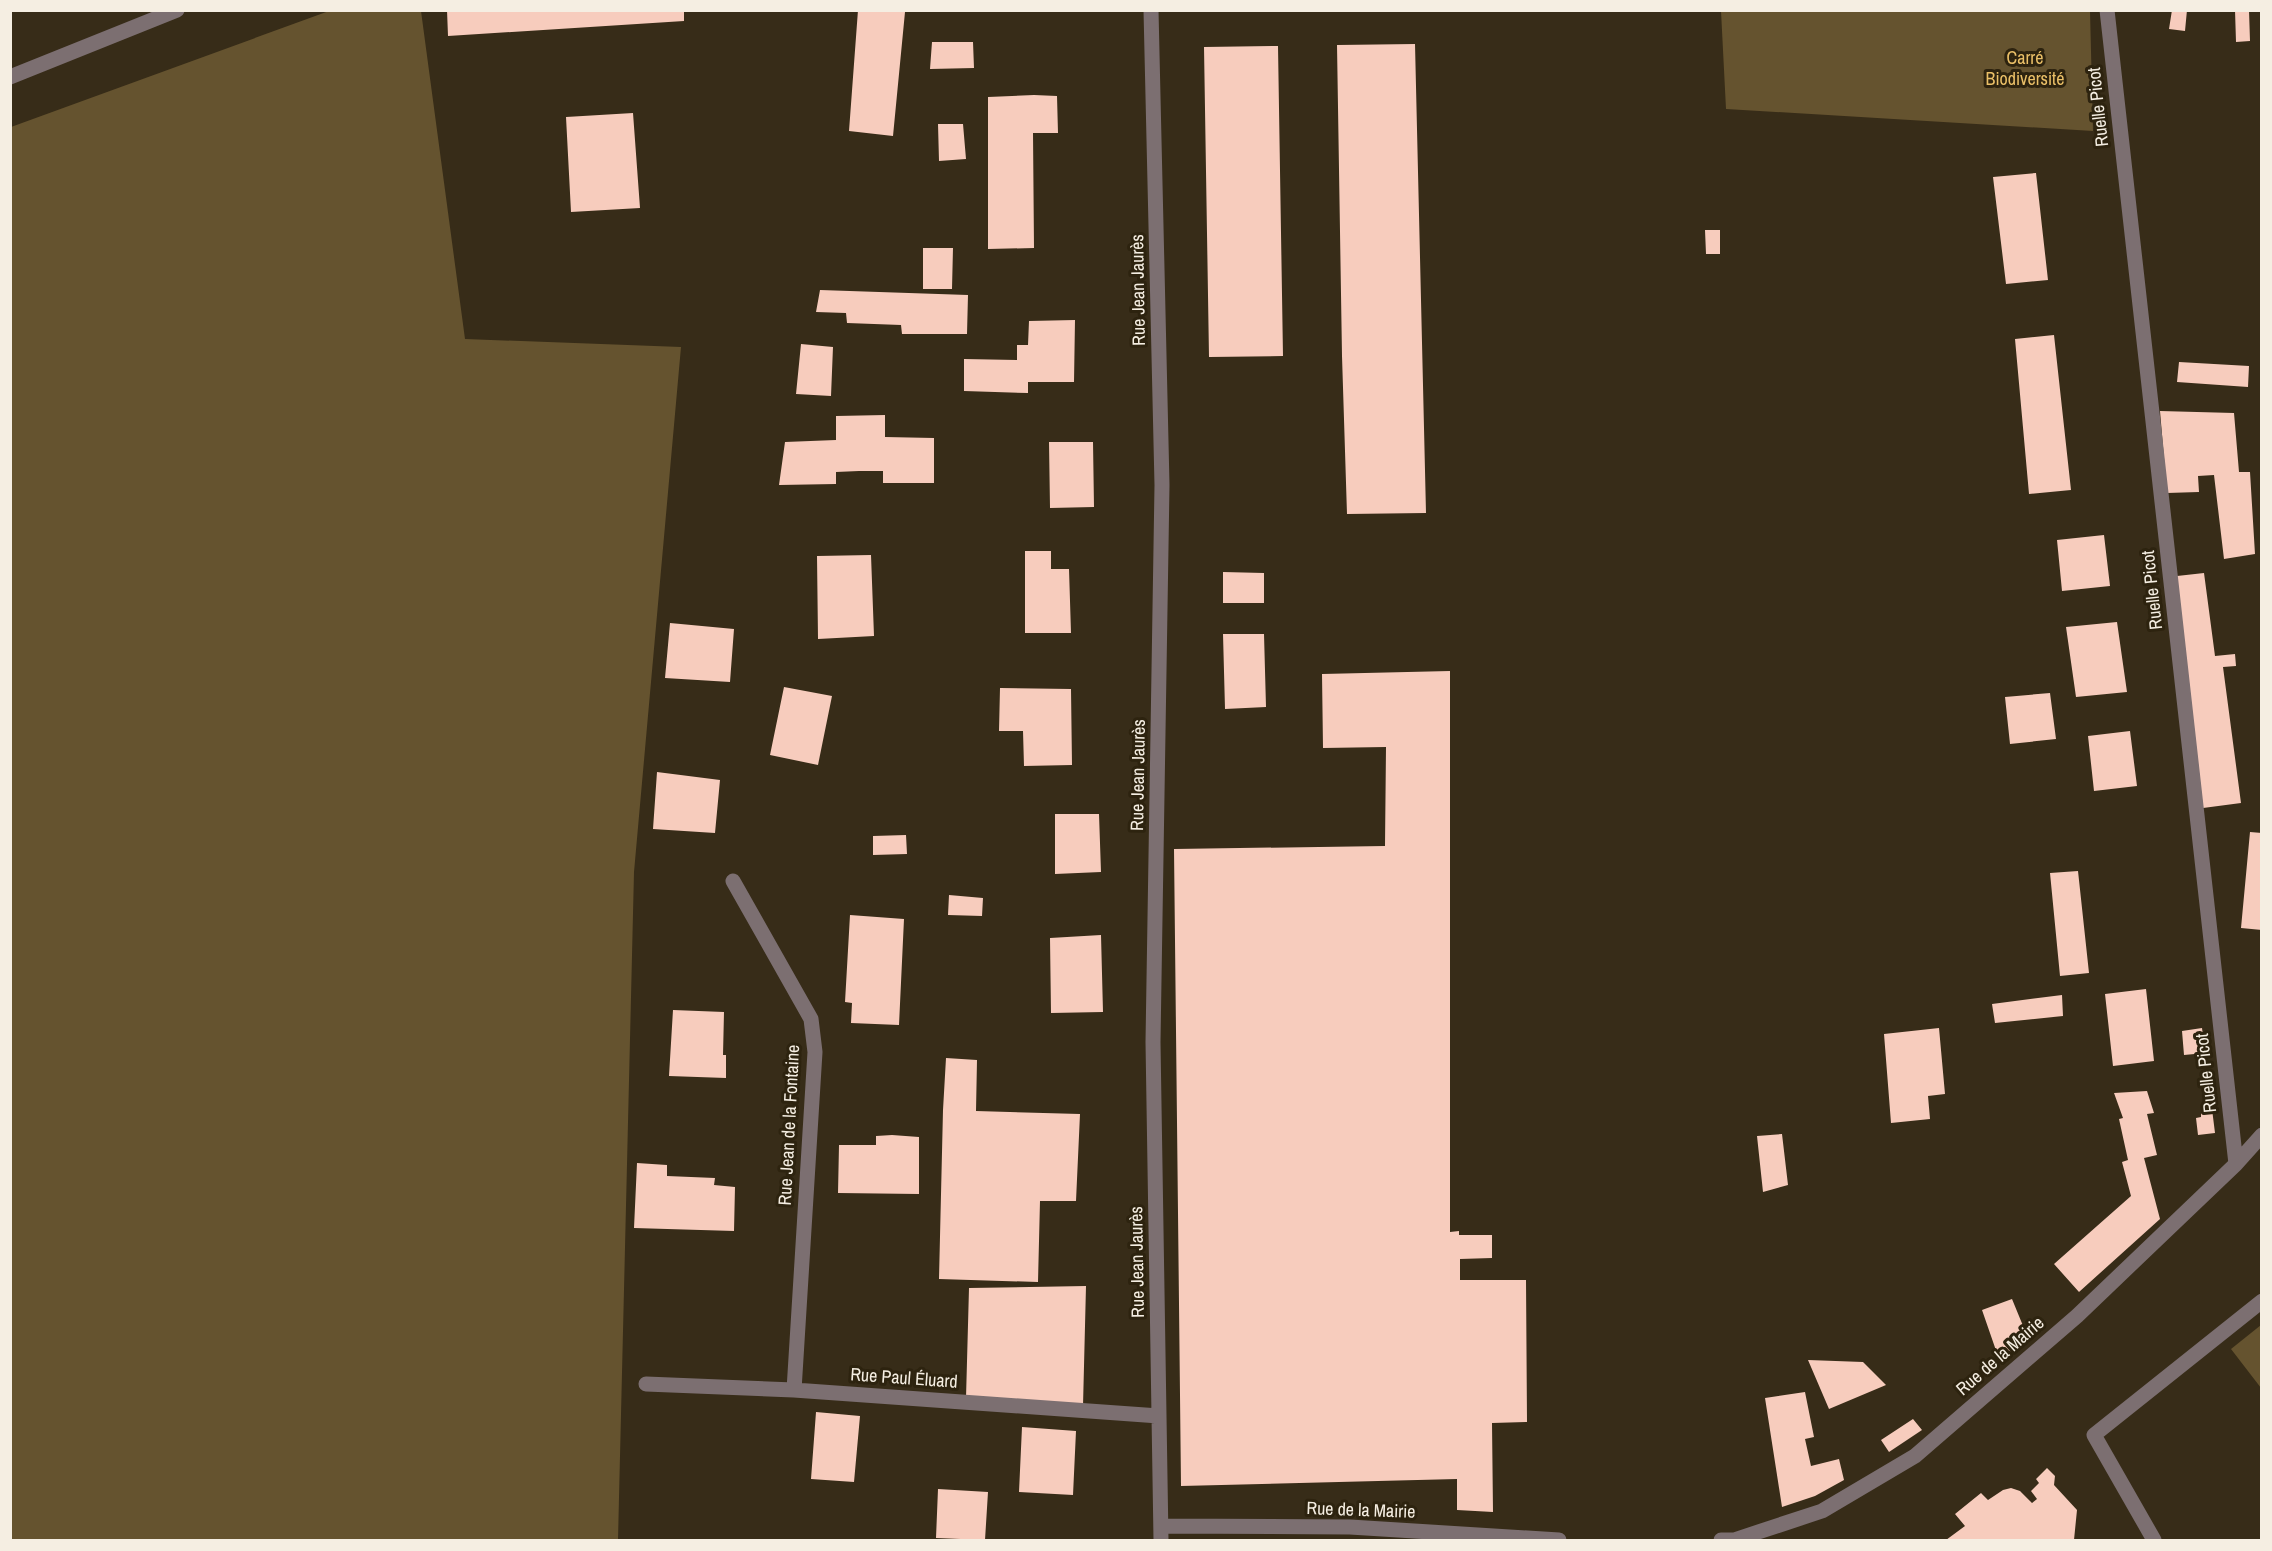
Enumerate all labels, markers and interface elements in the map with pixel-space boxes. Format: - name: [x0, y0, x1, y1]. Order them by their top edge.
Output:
- park label: Carré Biodiversité: [1986, 45, 2064, 91]
- street label: Ruelle Picot: [2081, 66, 2114, 148]
- street label: Rue Jean Jaurès: [1124, 234, 1151, 346]
- street label: Ruelle Picot: [2135, 549, 2168, 631]
- street label: Rue Jean Jaurès: [1124, 719, 1151, 831]
- street label: Ruelle Picot: [2189, 1032, 2222, 1114]
- street label: Rue Jean de la Fontaine: [772, 1044, 805, 1206]
- street label: Rue Jean Jaurès: [1123, 1206, 1150, 1318]
- street label: Rue de la Mairie: [1950, 1310, 2049, 1401]
- street label: Rue Paul Éluard: [850, 1361, 959, 1394]
- street label: Rue de la Mairie: [1306, 1495, 1416, 1524]

